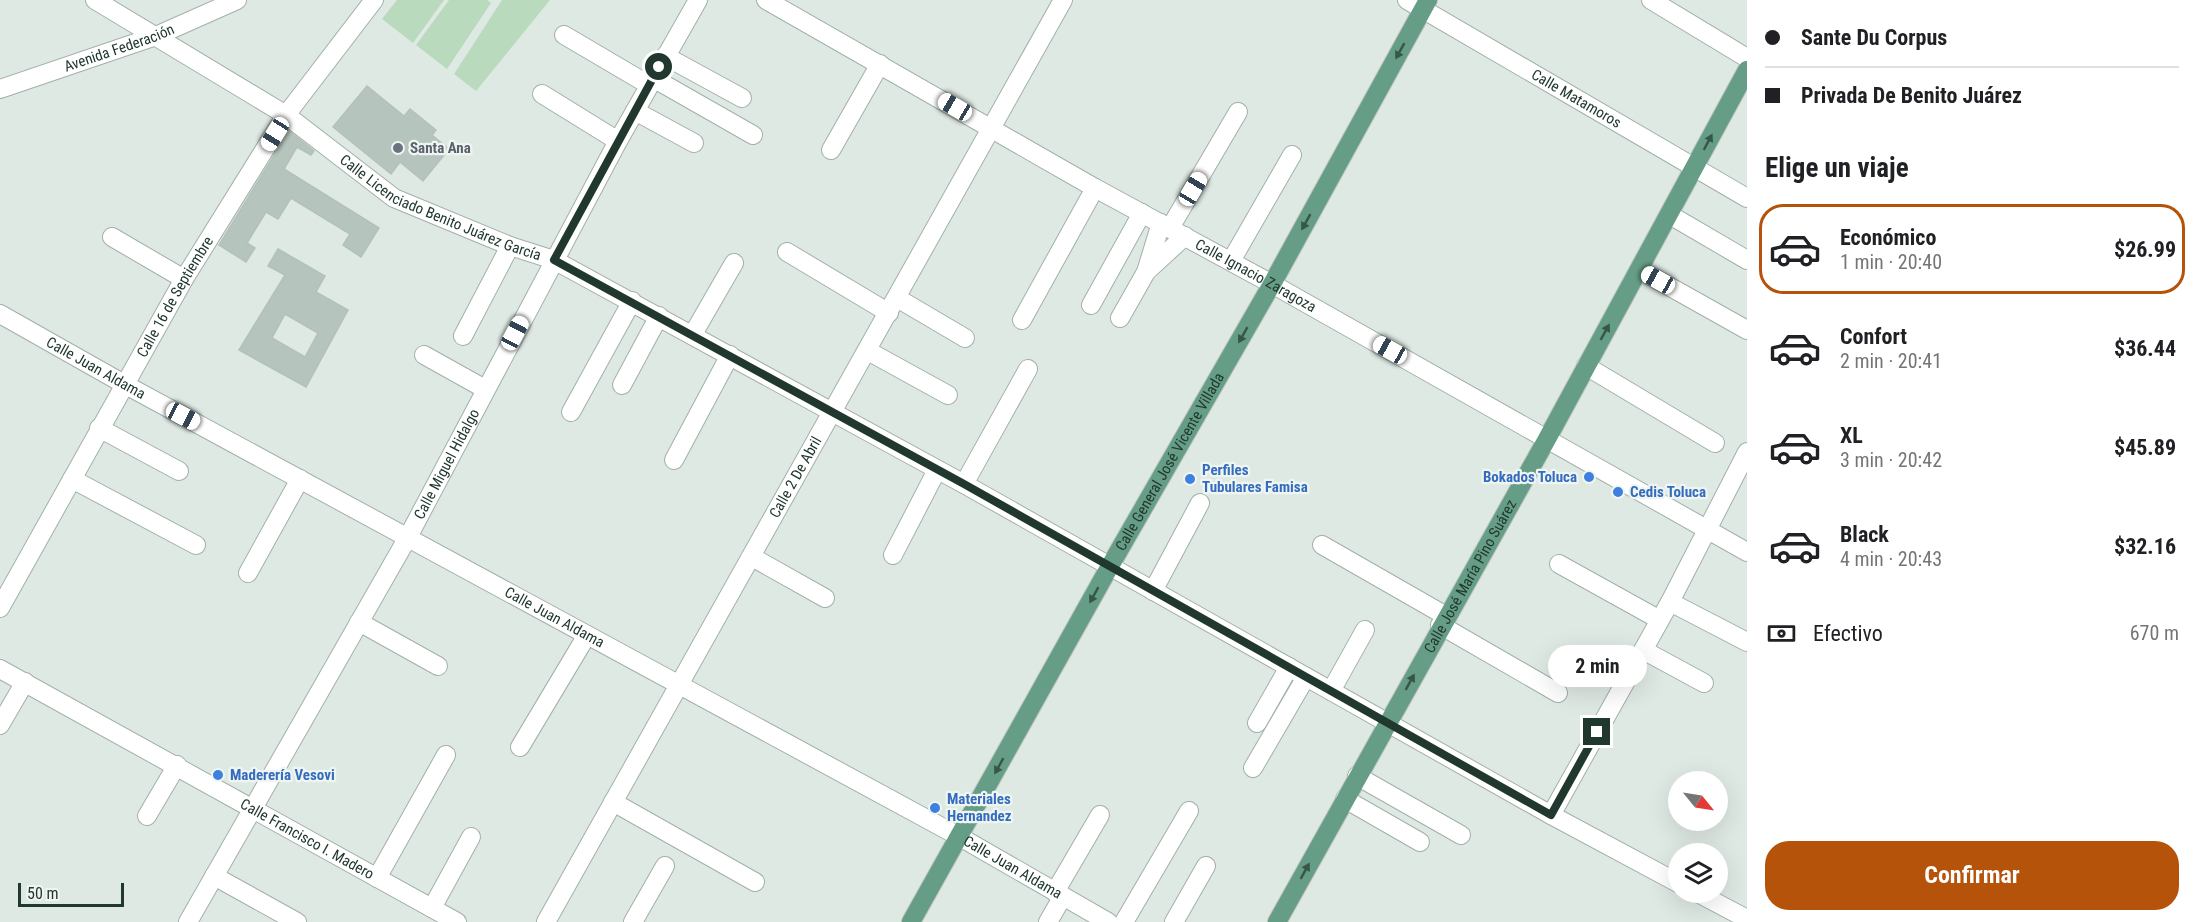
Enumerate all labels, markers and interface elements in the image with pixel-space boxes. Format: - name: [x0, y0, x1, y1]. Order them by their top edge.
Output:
- street label: Avenida Federación: [62, 20, 177, 76]
- text: Sante Du Corpus: [1801, 25, 1947, 50]
- one-way arrow: [1395, 43, 1405, 60]
- route start: [645, 53, 672, 80]
- street label: Calle Matamoros: [1528, 65, 1625, 132]
- text: Privada De Benito Juárez: [1801, 83, 2022, 108]
- car: [935, 90, 975, 124]
- car: [258, 114, 292, 154]
- one-way arrow: [1703, 133, 1713, 150]
- place label: Santa Ana: [410, 139, 471, 157]
- marker: Santa Ana: [391, 141, 405, 155]
- street label: Calle Licenciado Benito Juárez García: [336, 151, 543, 264]
- text: Elige un viaje: [1765, 152, 1909, 184]
- car: [1176, 169, 1210, 209]
- one-way arrow: [1301, 214, 1311, 231]
- icon: car: [1768, 222, 1822, 276]
- text: Económico: [1840, 225, 1936, 250]
- street label: Calle 16 de Septiembre: [133, 233, 217, 360]
- street label: Calle Ignacio Zaragoza: [1192, 235, 1319, 316]
- text: $26.99: [2114, 237, 2176, 262]
- text: 1 min · 20:40: [1840, 250, 1942, 274]
- car: [1638, 263, 1678, 297]
- car: [499, 313, 531, 353]
- icon: car: [1768, 321, 1822, 375]
- one-way arrow: [1600, 323, 1610, 340]
- text: Confort: [1840, 324, 1907, 349]
- one-way arrow: [1238, 327, 1248, 344]
- street label: Calle Juan Aldama: [43, 333, 149, 403]
- car: [1370, 333, 1410, 367]
- text: $36.44: [2114, 336, 2176, 361]
- text: 2 min · 20:41: [1840, 349, 1942, 373]
- street label: Calle General José Vicente Villada: [1112, 370, 1228, 554]
- car: [163, 400, 203, 432]
- street label: Calle Miguel Hidalgo: [410, 406, 483, 522]
- icon: car: [1768, 420, 1822, 474]
- text: XL: [1840, 423, 1863, 448]
- street label: Calle 2 De Abril: [765, 433, 825, 521]
- text: $45.89: [2114, 435, 2176, 460]
- text: 3 min · 20:42: [1840, 448, 1942, 472]
- place label: Perfiles Tubulares Famisa: [1202, 461, 1308, 496]
- place label: Bokados Toluca: [1483, 468, 1577, 486]
- marker: Bokados Toluca: [1582, 470, 1596, 484]
- marker: Perfiles Tubulares Famisa: [1183, 472, 1197, 486]
- place label: Cedis Toluca: [1630, 483, 1706, 501]
- marker: Cedis Toluca: [1611, 485, 1625, 499]
- street label: Calle José María Pino Suárez: [1420, 497, 1520, 656]
- icon: car: [1768, 519, 1822, 573]
- text: Black: [1840, 522, 1889, 547]
- text: $32.16: [2114, 534, 2176, 559]
- text: 4 min · 20:43: [1840, 547, 1942, 571]
- street label: Calle Juan Aldama: [501, 583, 607, 652]
- one-way arrow: [1089, 587, 1099, 604]
- icon: cash: [1765, 617, 1798, 650]
- text: Efectivo: [1813, 621, 1883, 646]
- text: 670 m: [2130, 621, 2179, 645]
- callout: 2 min: [1548, 645, 1646, 687]
- text: 2 min: [1575, 654, 1620, 678]
- one-way arrow: [1405, 673, 1415, 690]
- route end: [1583, 718, 1610, 745]
- one-way arrow: [995, 757, 1005, 774]
- place label: Maderería Vesovi: [230, 766, 335, 784]
- marker: Maderería Vesovi: [211, 768, 225, 782]
- north arrow: [1668, 771, 1728, 831]
- map controls: [1668, 771, 1728, 903]
- place label: Materiales Hernandez: [947, 790, 1012, 825]
- street label: Calle Francisco I. Madero: [237, 795, 377, 883]
- marker: Materiales Hernandez: [928, 801, 942, 815]
- street label: Calle Juan Aldama: [960, 832, 1065, 903]
- button: Confirmar: [1765, 841, 2179, 910]
- button: layers: [1668, 843, 1728, 903]
- one-way arrow: [1300, 862, 1310, 879]
- scale bar: [18, 880, 124, 908]
- text: 50 m: [27, 884, 59, 903]

